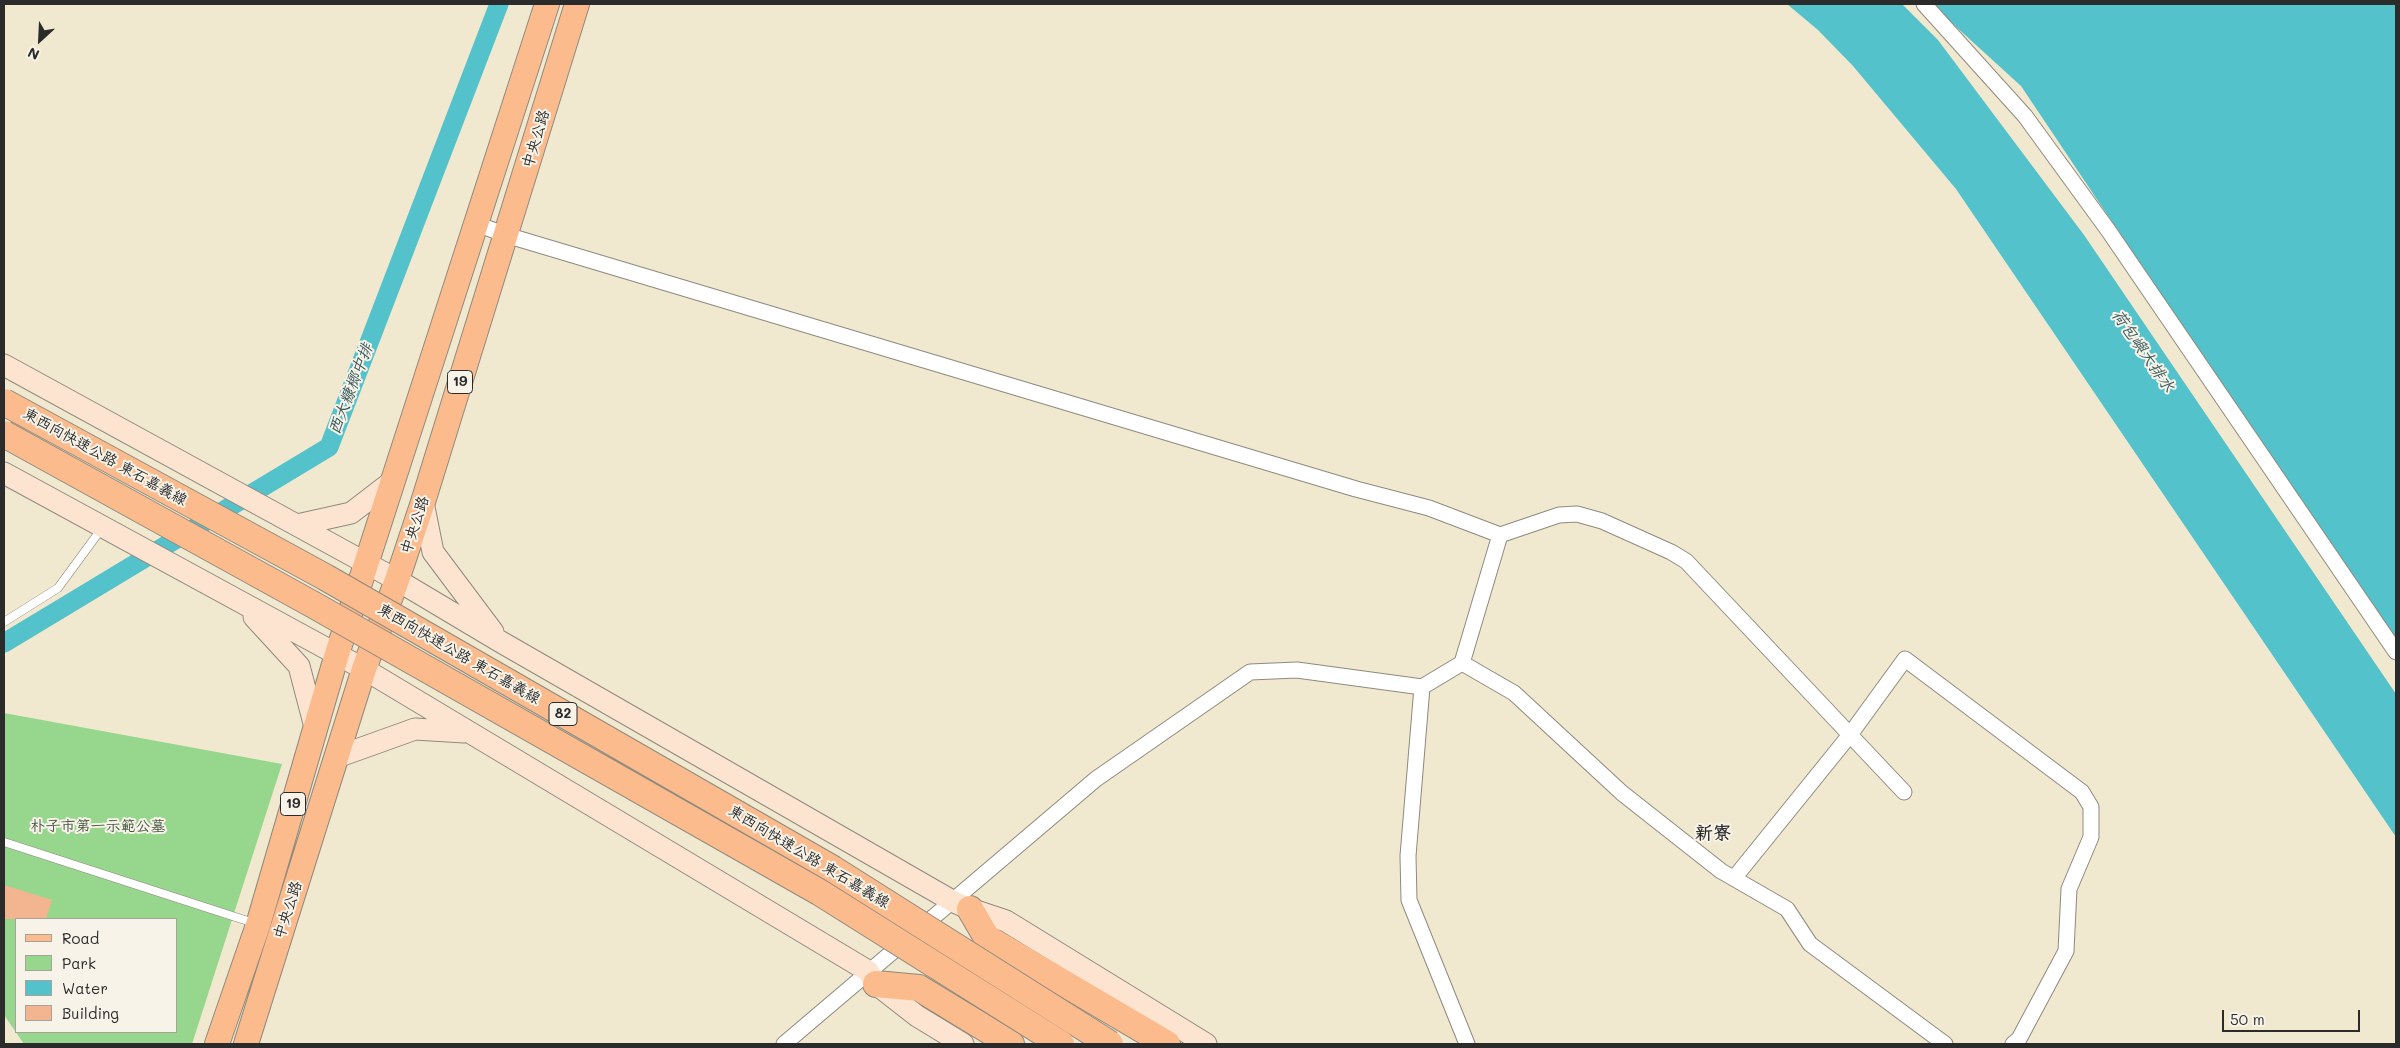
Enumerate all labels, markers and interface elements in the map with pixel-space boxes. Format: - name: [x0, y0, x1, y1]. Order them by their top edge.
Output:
- north arrow: [15, 15, 65, 65]
- text: N: [25, 43, 42, 65]
- street label: 中央公路: [519, 108, 553, 170]
- water label: 荷包嶼大排水: [2108, 306, 2178, 396]
- water label: 西大糠榔中排: [325, 341, 377, 437]
- road number: 19: [448, 371, 472, 394]
- street label: 東西向快速公路 東石嘉義線: [20, 404, 190, 510]
- street label: 中央公路: [397, 494, 433, 556]
- street label: 東西向快速公路 東石嘉義線: [374, 600, 544, 708]
- road number: 82: [549, 702, 577, 726]
- road number: 19: [280, 792, 306, 816]
- street label: 東西向快速公路 東石嘉義線: [725, 802, 893, 912]
- park label: 朴子市第一示範公墓: [31, 817, 165, 835]
- district label: 新寮: [1695, 822, 1731, 844]
- street label: 中央公路: [270, 879, 306, 941]
- legend: [15, 918, 178, 1033]
- text: Road: [62, 928, 99, 948]
- text: Park: [62, 953, 96, 973]
- text: Water: [62, 978, 108, 998]
- scale bar: [2225, 1000, 2362, 1032]
- text: Building: [62, 1003, 119, 1023]
- text: 50 m: [2230, 1009, 2265, 1029]

